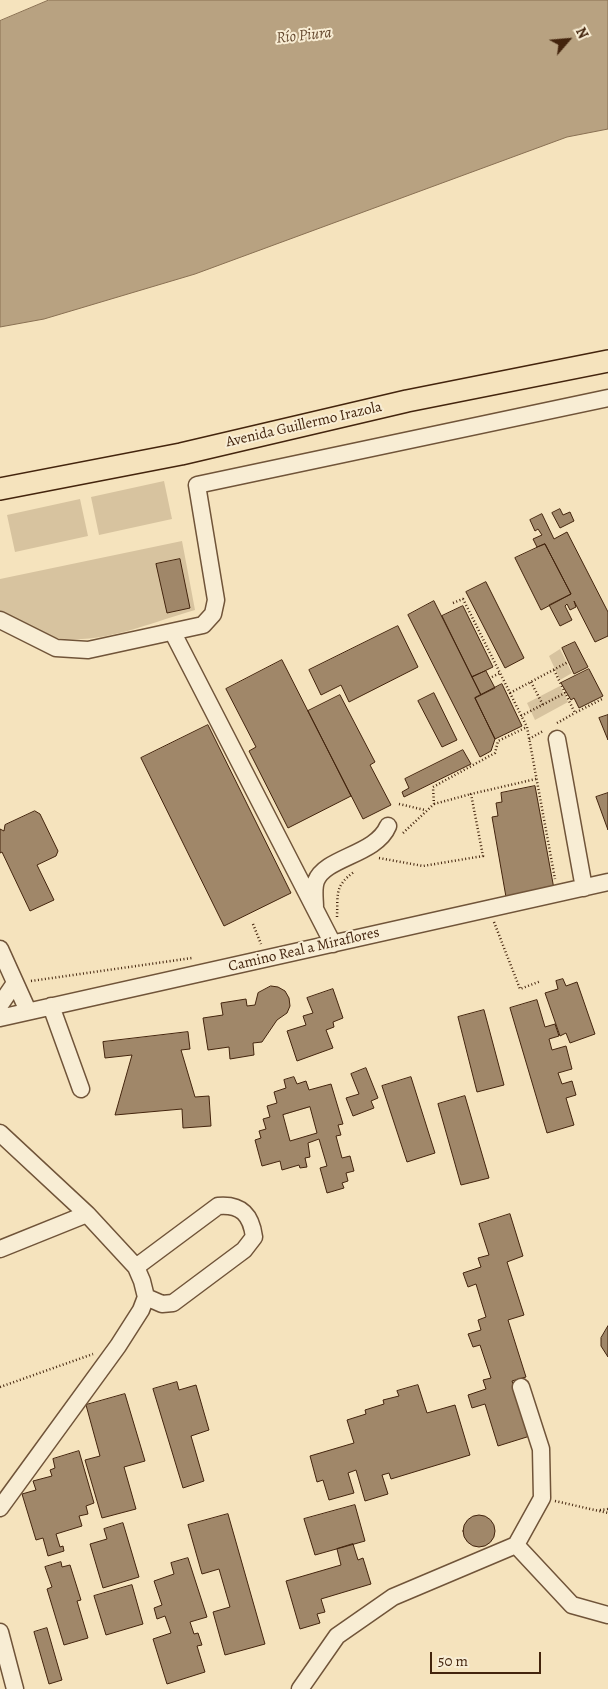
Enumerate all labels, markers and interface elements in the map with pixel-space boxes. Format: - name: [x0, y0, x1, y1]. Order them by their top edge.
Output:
- north arrow: [543, 15, 593, 65]
- water label: Río Piura: [275, 24, 333, 48]
- text: N: [571, 24, 593, 42]
- street label: Avenida Guillermo Irazola: [224, 398, 384, 452]
- street label: Camino Real a Miraflores: [227, 924, 381, 976]
- scale bar: [433, 1642, 544, 1674]
- text: 50 m: [438, 1651, 468, 1671]

